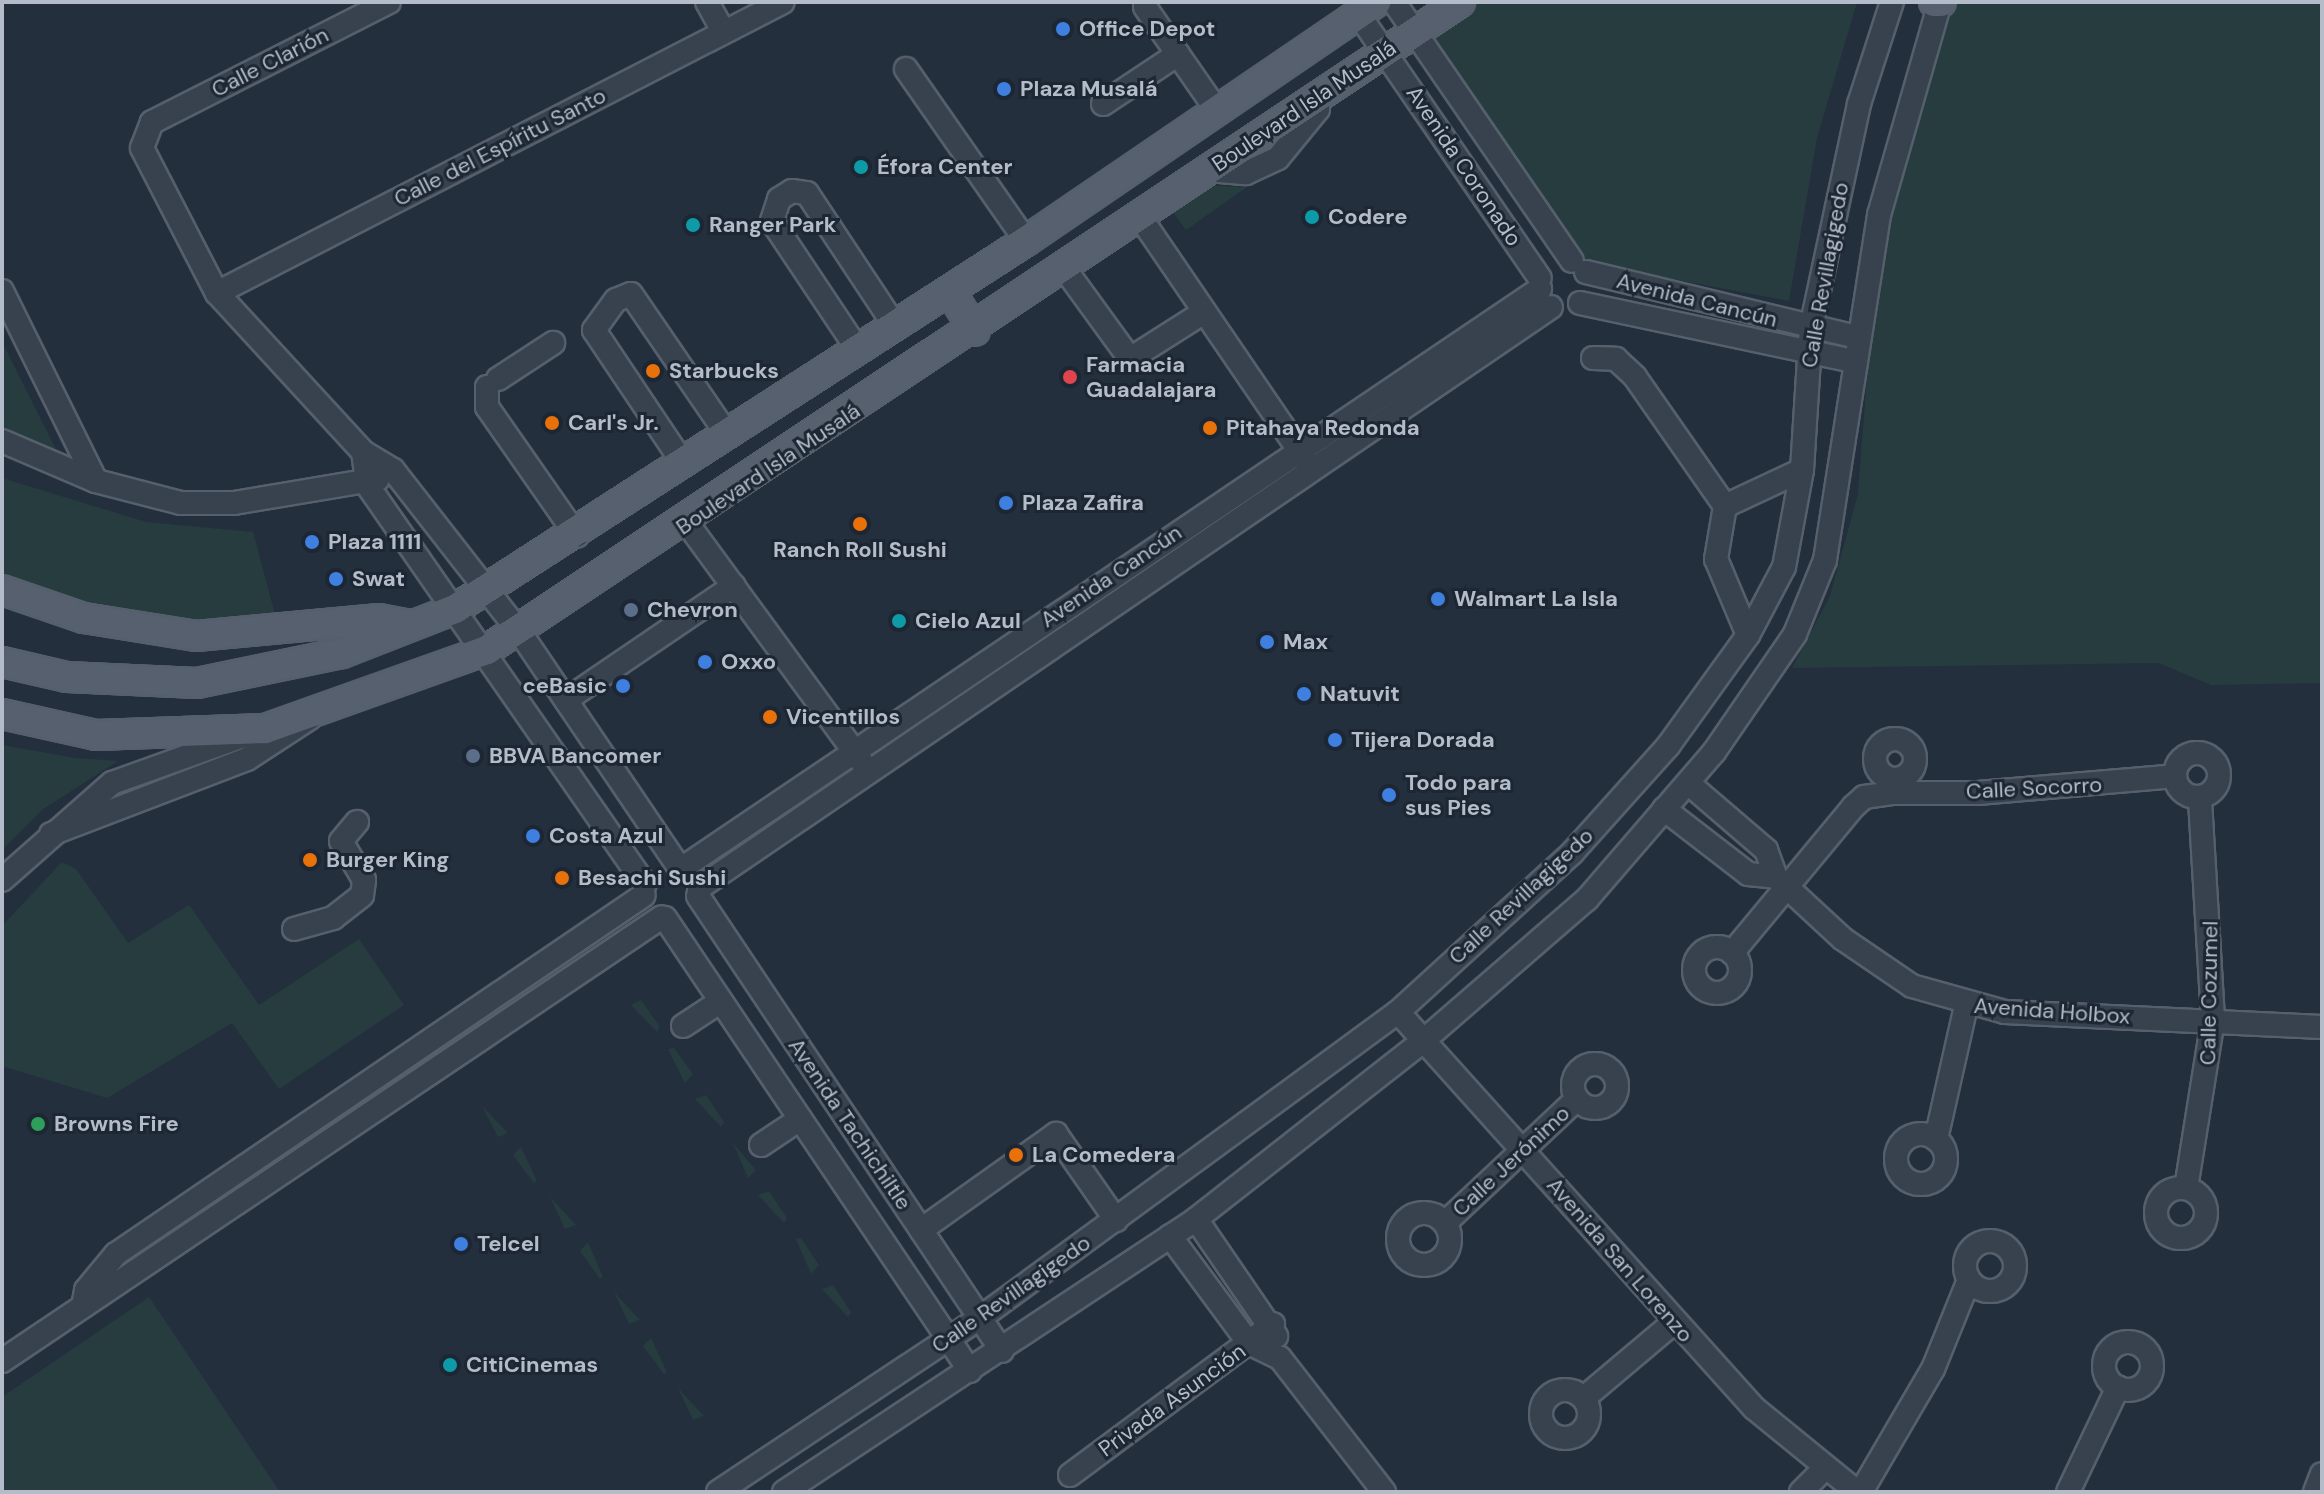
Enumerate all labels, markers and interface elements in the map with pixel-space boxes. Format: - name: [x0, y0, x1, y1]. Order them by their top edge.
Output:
- place label: Office Depot: [1079, 16, 1215, 42]
- marker: Office Depot: [1054, 20, 1072, 38]
- street label: Calle Clarión: [207, 21, 333, 103]
- street label: Boulevard Isla Musalá: [1207, 35, 1401, 177]
- place label: Plaza Musalá: [1020, 76, 1158, 102]
- marker: Plaza Musalá: [995, 80, 1013, 98]
- street label: Avenida Coronado: [1401, 81, 1527, 251]
- street label: Calle del Espíritu Santo: [390, 82, 610, 212]
- place label: Éfora Center: [877, 154, 1013, 180]
- marker: Éfora Center: [852, 158, 870, 176]
- street label: Calle Revillagigedo: [1796, 180, 1854, 370]
- place label: Codere: [1328, 204, 1407, 230]
- marker: Codere: [1303, 208, 1321, 226]
- place label: Ranger Park: [709, 212, 836, 238]
- marker: Ranger Park: [684, 216, 702, 234]
- street label: Avenida Cancún: [1614, 267, 1780, 333]
- place label: Farmacia Guadalajara: [1086, 351, 1216, 402]
- place label: Starbucks: [669, 358, 779, 384]
- marker: Starbucks: [644, 362, 662, 380]
- marker: Farmacia Guadalajara: [1061, 368, 1079, 386]
- street label: Boulevard Isla Musalá: [671, 398, 865, 540]
- place label: Carl's Jr.: [568, 410, 659, 436]
- marker: Carl's Jr.: [543, 414, 561, 432]
- place label: Pitahaya Redonda: [1226, 415, 1420, 441]
- marker: Pitahaya Redonda: [1201, 419, 1219, 437]
- place label: Plaza Zafira: [1022, 490, 1144, 516]
- marker: Plaza Zafira: [997, 494, 1015, 512]
- marker: Ranch Roll Sushi: [851, 515, 869, 533]
- street label: Avenida Cancún: [1035, 519, 1187, 633]
- place label: Plaza 1111: [328, 529, 421, 555]
- marker: Plaza 1111: [303, 533, 321, 551]
- place label: Ranch Roll Sushi: [773, 537, 947, 563]
- place label: Swat: [352, 566, 405, 592]
- marker: Swat: [327, 570, 345, 588]
- place label: Walmart La Isla: [1454, 586, 1618, 612]
- marker: Walmart La Isla: [1429, 590, 1447, 608]
- place label: Chevron: [647, 597, 738, 623]
- marker: Chevron: [622, 601, 640, 619]
- place label: Cielo Azul: [915, 608, 1021, 634]
- marker: Cielo Azul: [890, 612, 908, 630]
- place label: Max: [1283, 629, 1328, 655]
- marker: Max: [1258, 633, 1276, 651]
- place label: Oxxo: [721, 649, 776, 675]
- marker: Oxxo: [696, 653, 714, 671]
- place label: ceBasic: [522, 673, 607, 699]
- marker: ceBasic: [614, 677, 632, 695]
- place label: Natuvit: [1320, 681, 1400, 707]
- marker: Natuvit: [1295, 685, 1313, 703]
- place label: Vicentillos: [786, 704, 900, 730]
- marker: Vicentillos: [761, 708, 779, 726]
- place label: Tijera Dorada: [1351, 727, 1495, 753]
- marker: Tijera Dorada: [1326, 731, 1344, 749]
- place label: BBVA Bancomer: [489, 743, 661, 769]
- marker: BBVA Bancomer: [464, 747, 482, 765]
- place label: Todo para sus Pies: [1405, 769, 1512, 820]
- street label: Calle Socorro: [1965, 771, 2103, 805]
- marker: Todo para sus Pies: [1380, 786, 1398, 804]
- street label: Calle Revillagigedo: [1443, 822, 1599, 970]
- place label: Costa Azul: [549, 823, 663, 849]
- marker: Costa Azul: [524, 827, 542, 845]
- place label: Burger King: [326, 847, 449, 873]
- marker: Burger King: [301, 851, 319, 869]
- place label: Besachi Sushi: [578, 865, 726, 891]
- marker: Besachi Sushi: [553, 869, 571, 887]
- street label: Calle Cozumel: [2195, 921, 2223, 1065]
- street label: Avenida Holbox: [1973, 992, 2131, 1030]
- street label: Avenida Tachichiltle: [783, 1033, 917, 1215]
- street label: Calle Jerónimo: [1447, 1100, 1575, 1222]
- place label: Browns Fire: [54, 1111, 179, 1137]
- marker: Browns Fire: [29, 1115, 47, 1133]
- place label: La Comedera: [1032, 1142, 1175, 1168]
- marker: La Comedera: [1007, 1146, 1025, 1164]
- street label: Avenida San Lorenzo: [1541, 1172, 1699, 1348]
- street label: Calle Revillagigedo: [927, 1229, 1095, 1359]
- place label: Telcel: [477, 1231, 540, 1257]
- marker: Telcel: [452, 1235, 470, 1253]
- street label: Privada Asunción: [1093, 1338, 1251, 1462]
- place label: CitiCinemas: [466, 1352, 598, 1378]
- marker: CitiCinemas: [441, 1356, 459, 1374]

